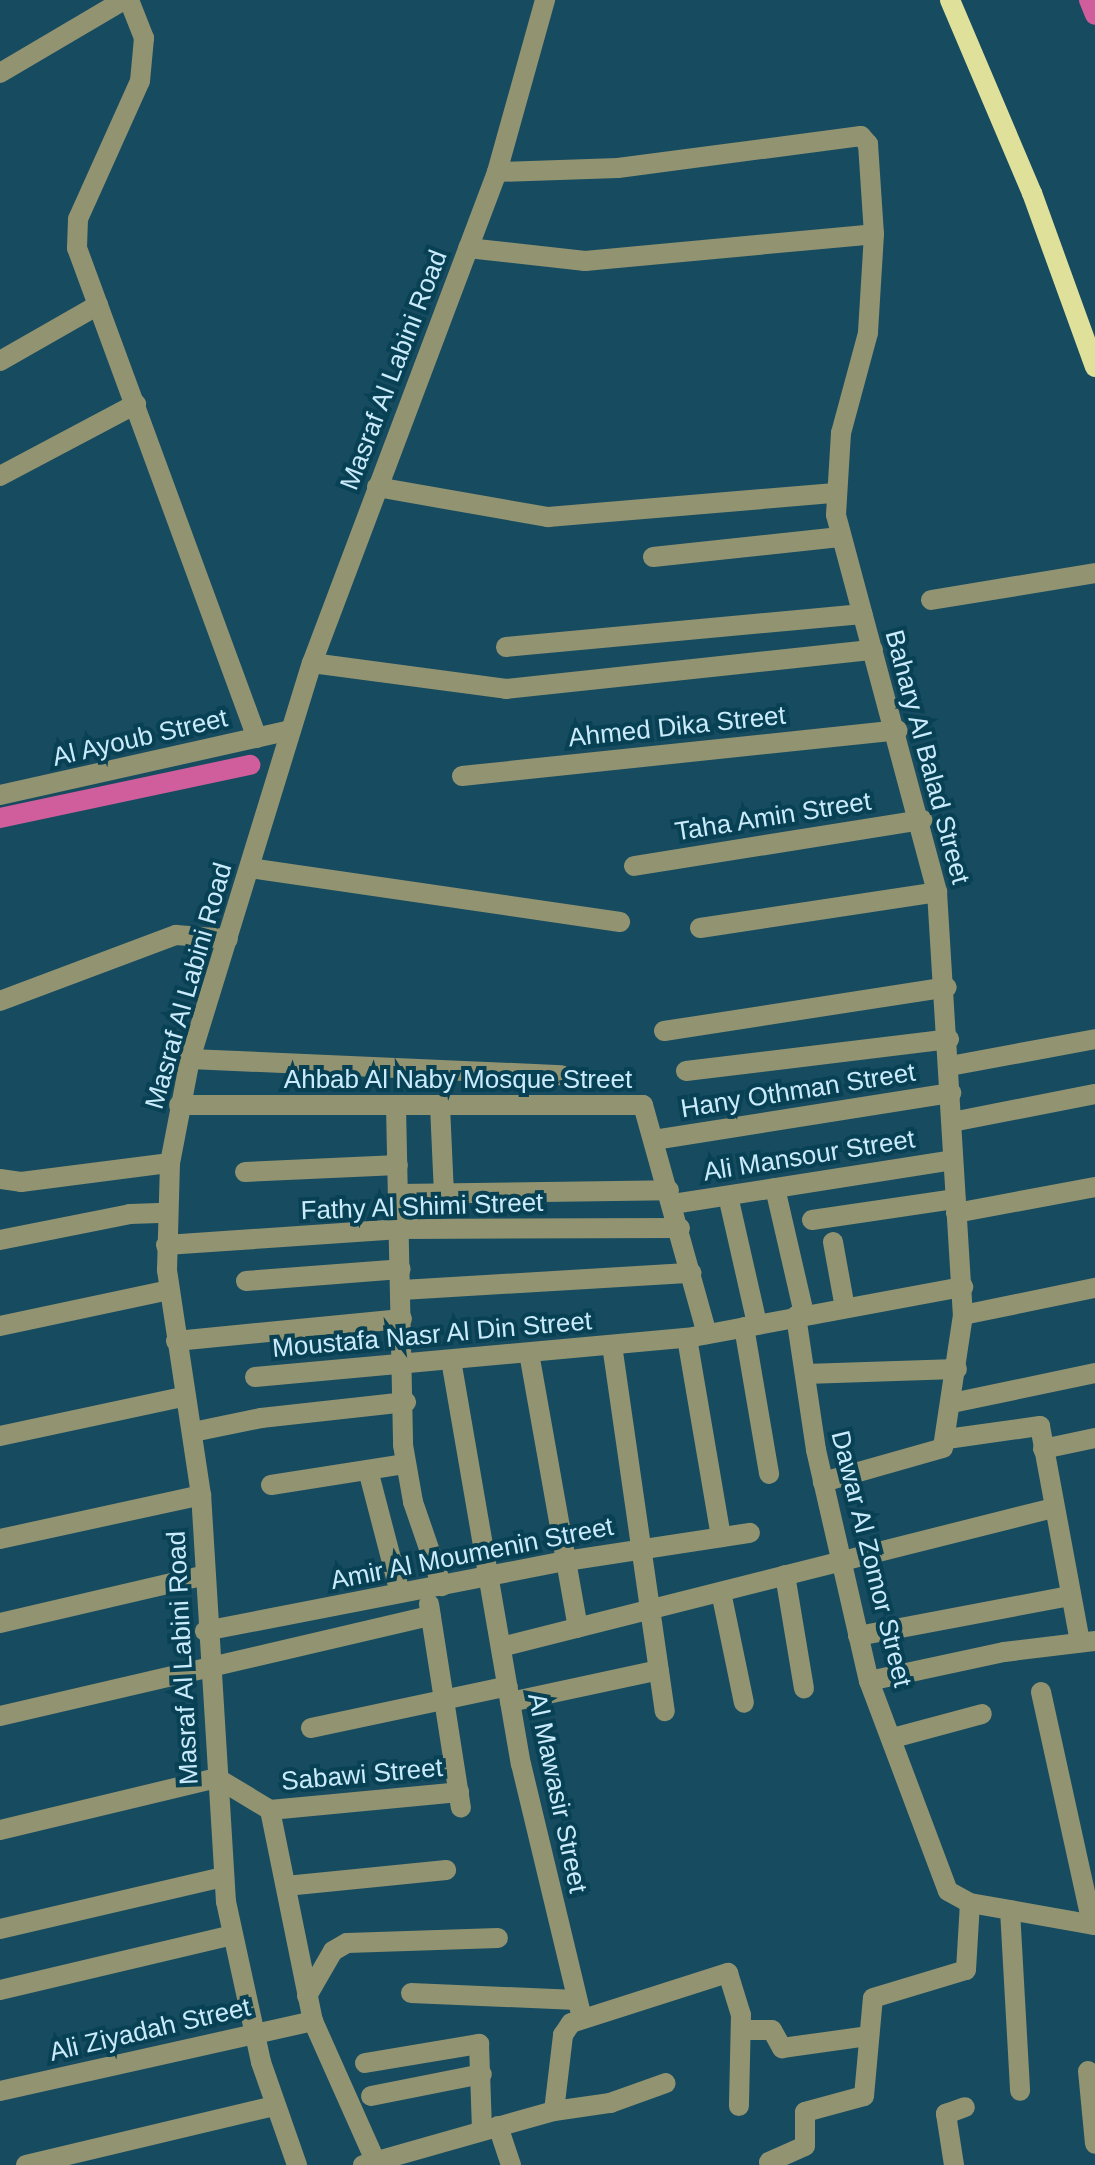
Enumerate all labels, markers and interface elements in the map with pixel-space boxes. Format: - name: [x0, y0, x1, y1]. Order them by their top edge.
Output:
- street label: Masraf Al Labini Road: [334, 245, 454, 495]
- street label: Bahary Al Balad Street: [878, 626, 976, 888]
- street label: Ahmed Dika Street: [567, 700, 787, 754]
- street label: Al Ayoub Street: [49, 703, 231, 773]
- street label: Taha Amin Street: [672, 786, 874, 848]
- street label: Masraf Al Labini Road: [139, 859, 239, 1113]
- street label: Hany Othman Street: [679, 1057, 917, 1125]
- street label: Ahbab Al Naby Mosque Street: [283, 1064, 633, 1096]
- street label: Ali Mansour Street: [701, 1124, 917, 1188]
- street label: Fathy Al Shimi Street: [299, 1187, 545, 1227]
- street label: Moustafa Nasr Al Din Street: [270, 1305, 594, 1365]
- street label: Dawar Al Zomor Street: [824, 1427, 918, 1691]
- street label: Amir Al Moumenin Street: [327, 1511, 617, 1597]
- street label: Masraf Al Labini Road: [161, 1529, 205, 1787]
- street label: Al Mawasir Street: [521, 1690, 593, 1896]
- street label: Sabawi Street: [280, 1752, 444, 1798]
- street label: Ali Ziyadah Street: [47, 1992, 253, 2068]

